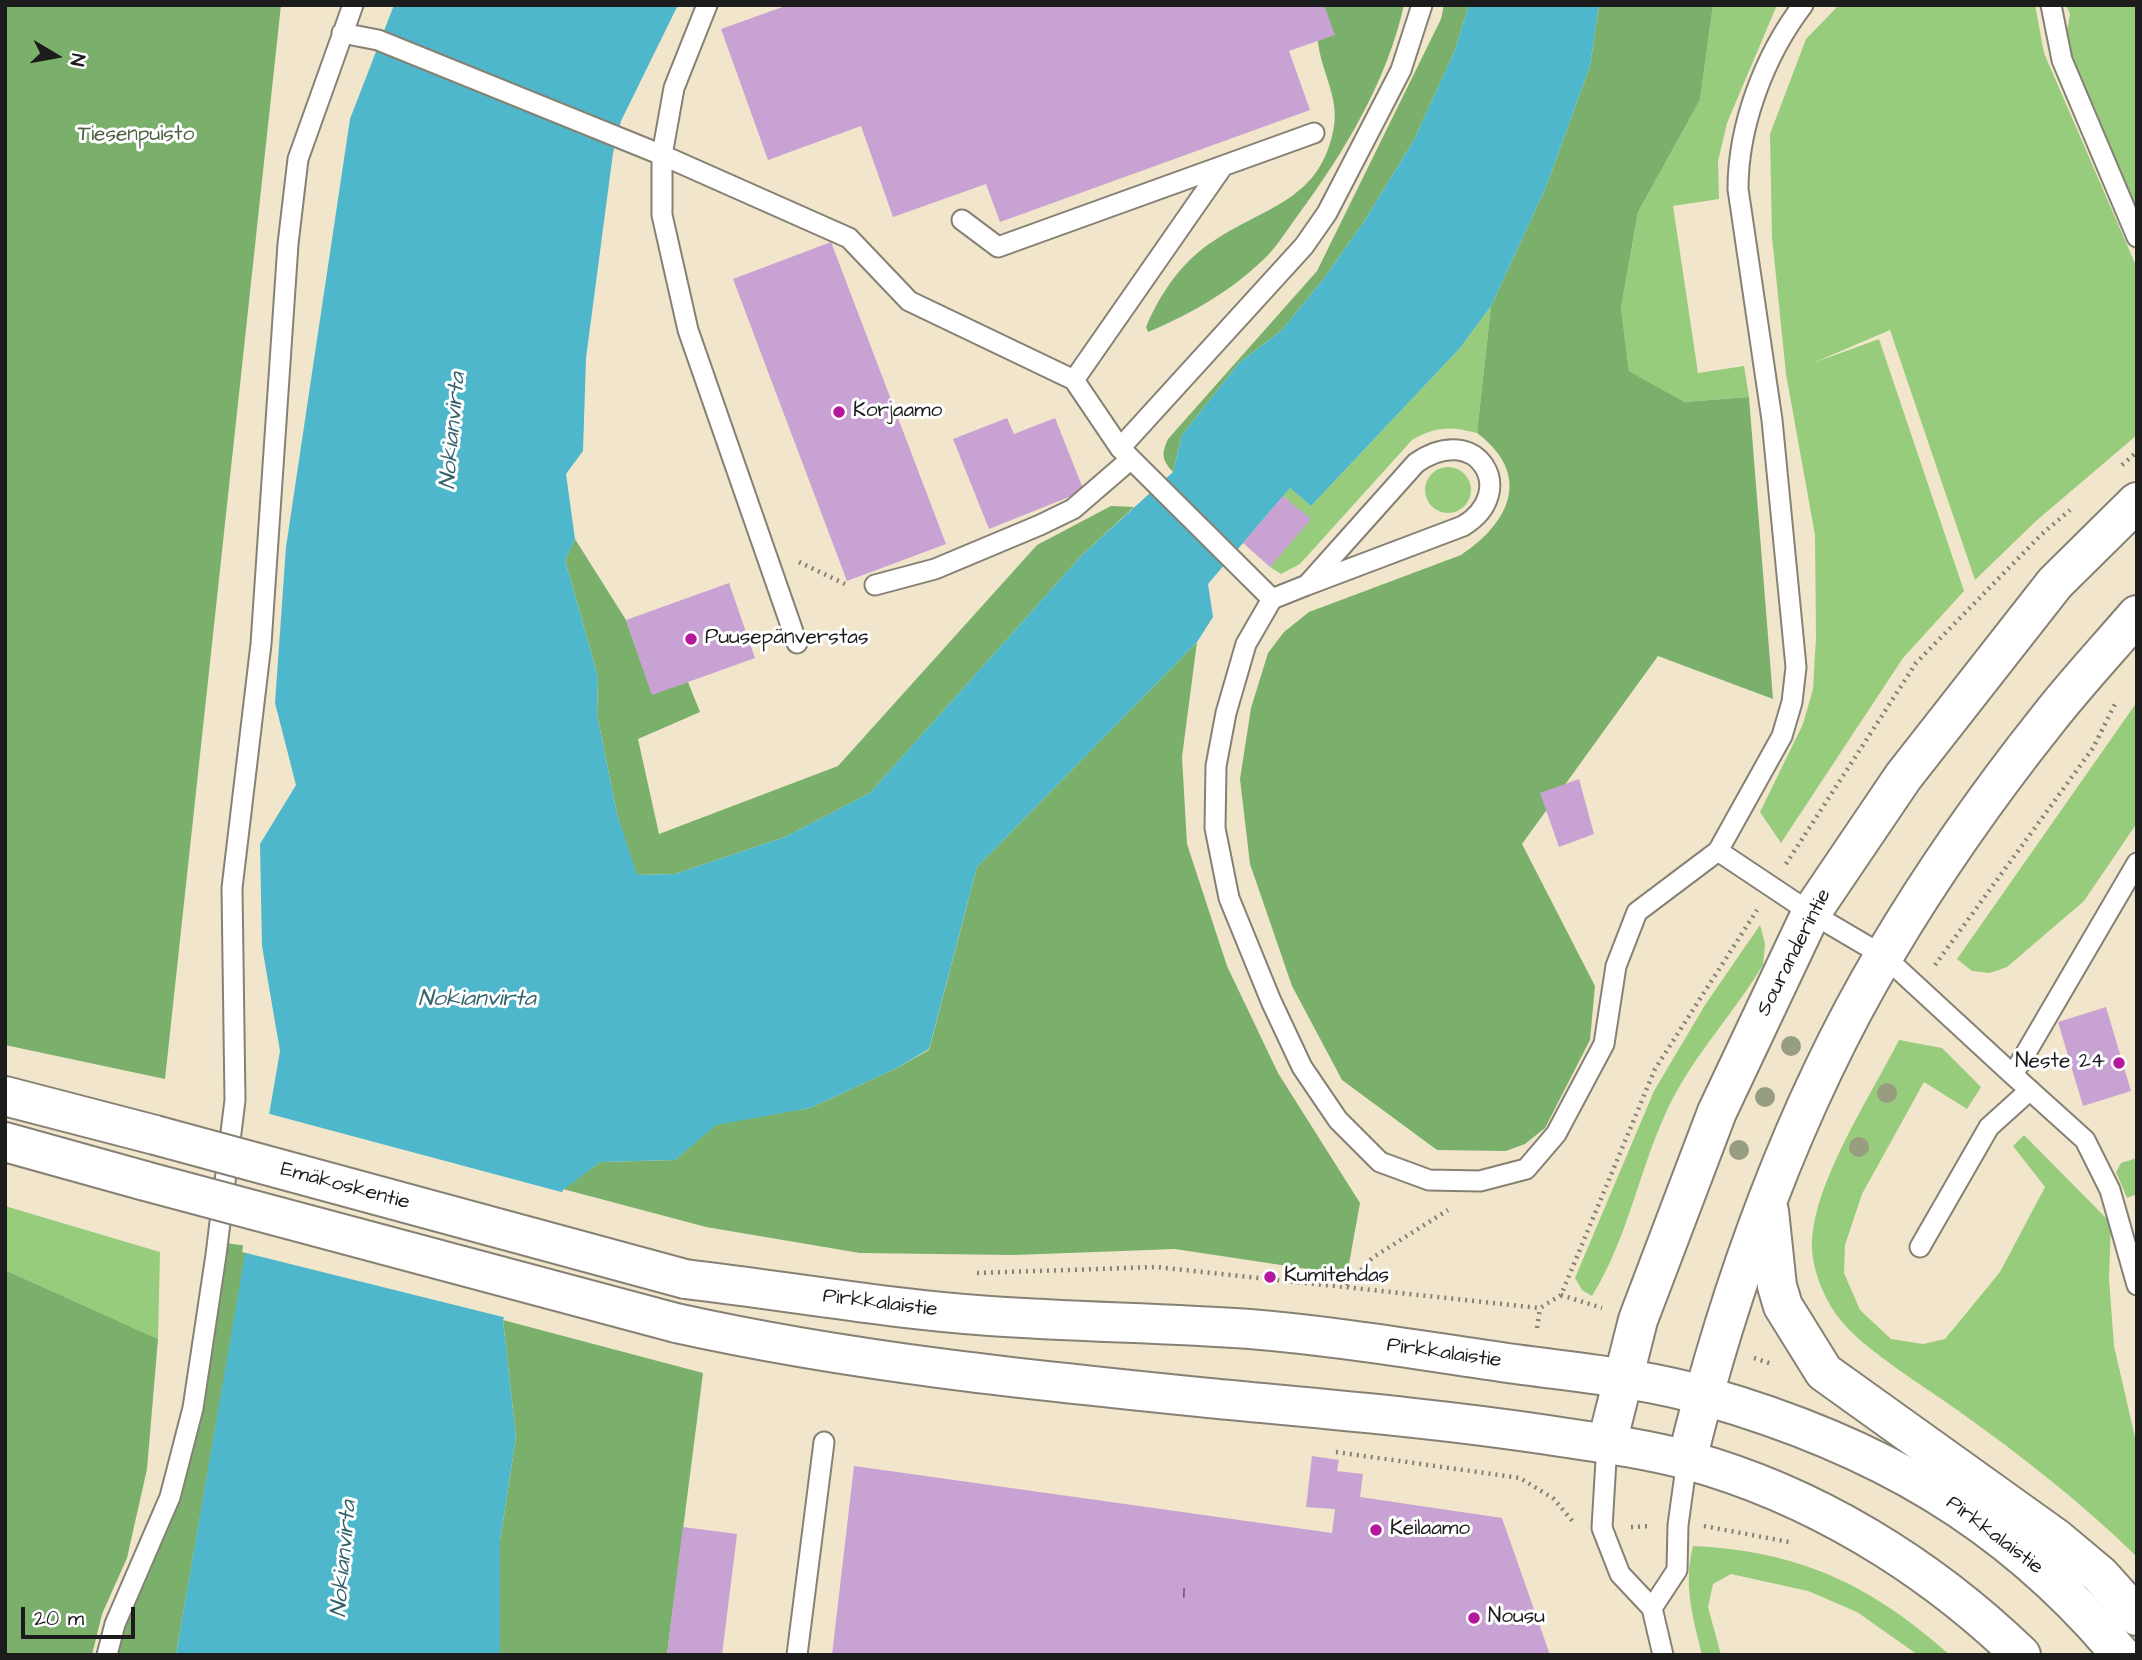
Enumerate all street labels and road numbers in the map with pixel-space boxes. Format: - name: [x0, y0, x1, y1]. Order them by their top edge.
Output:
- street label: Souranderintie: [1752, 885, 1838, 1021]
- street label: Emäkoskentie: [278, 1158, 412, 1216]
- street label: Pirkkalaistie: [821, 1284, 939, 1324]
- street label: Pirkkalaistie: [1385, 1333, 1503, 1375]
- street label: Pirkkalaistie: [1940, 1491, 2048, 1581]

